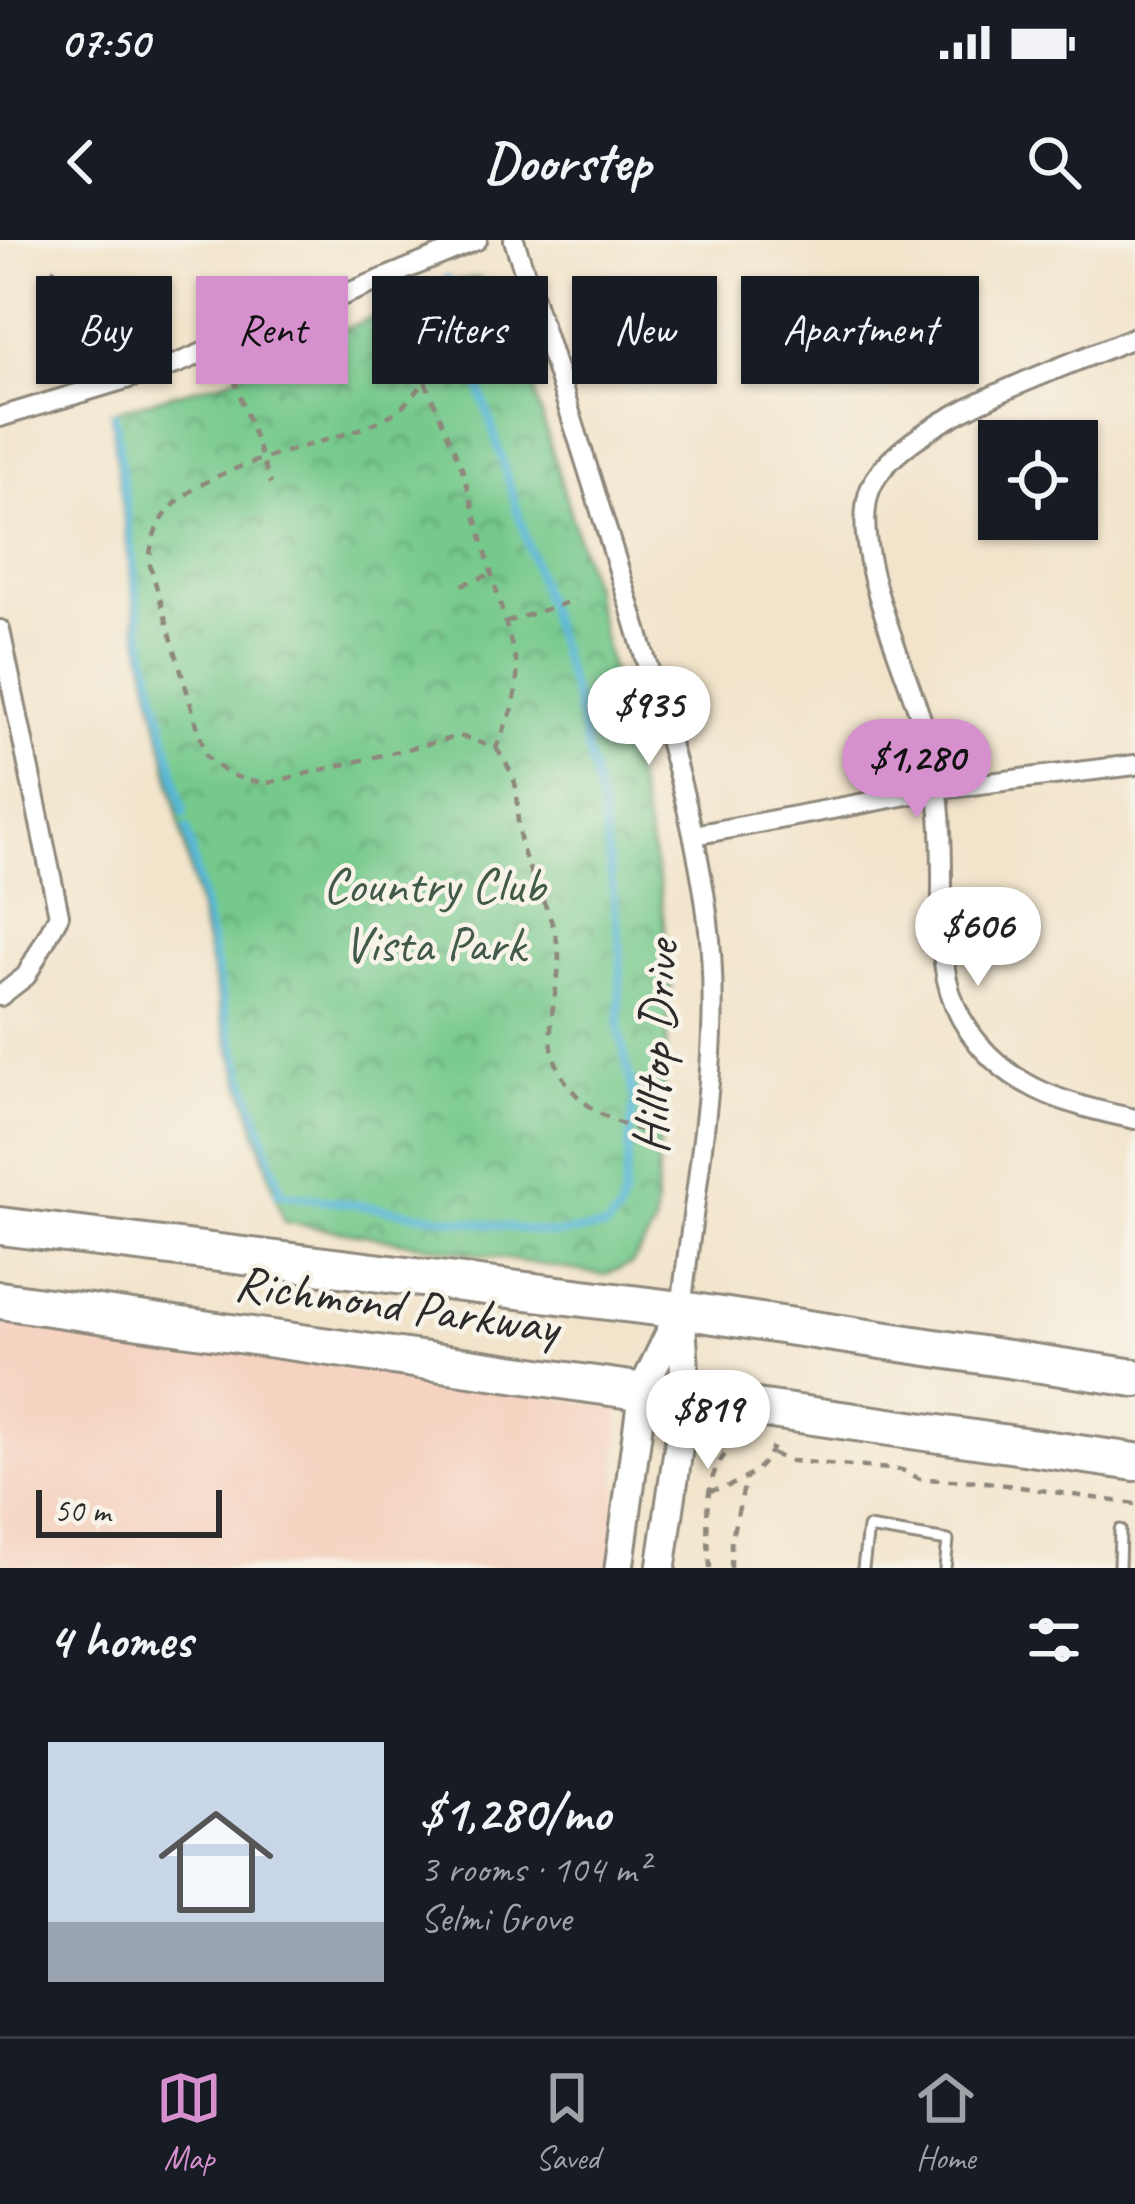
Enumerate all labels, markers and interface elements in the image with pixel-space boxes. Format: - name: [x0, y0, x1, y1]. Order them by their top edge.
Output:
- text: 07:50: [60, 14, 149, 71]
- text: Doorstep: [485, 128, 651, 196]
- icon: back: [48, 129, 114, 195]
- icon: search: [1021, 129, 1087, 195]
- chip: Buy: [36, 276, 172, 384]
- chip: Rent: [196, 276, 348, 384]
- chip: Filters: [372, 276, 548, 384]
- chip: New: [572, 276, 717, 384]
- chip: Apartment: [741, 276, 979, 384]
- map controls: [978, 420, 1098, 540]
- button: locate: [978, 420, 1098, 540]
- pin: $935: [578, 666, 720, 768]
- text: $935: [614, 680, 684, 729]
- pin: $1,280: [819, 719, 1015, 821]
- text: $1,280: [869, 733, 965, 782]
- park label: Country Club Vista Park: [323, 853, 548, 976]
- pin: $606: [907, 887, 1049, 989]
- text: $606: [942, 901, 1014, 950]
- street label: Hilltop Drive: [617, 935, 693, 1155]
- street label: Richmond Parkway: [231, 1250, 567, 1359]
- pin: $819: [637, 1370, 779, 1472]
- text: $819: [673, 1384, 743, 1433]
- scale bar: [36, 1484, 222, 1537]
- text: 50 m: [54, 1490, 110, 1532]
- icon: filters: [1021, 1607, 1087, 1673]
- text: 4 homes: [48, 1608, 192, 1672]
- text: $1,280/mo: [420, 1781, 610, 1845]
- icon: home: [144, 1790, 288, 1934]
- text: 3 rooms · 104 m²: [420, 1845, 648, 1894]
- text: Selmi Grove: [420, 1894, 571, 1943]
- tab: Map: [156, 2065, 222, 2179]
- tab: Saved: [534, 2065, 600, 2179]
- tab: Home: [913, 2065, 979, 2179]

